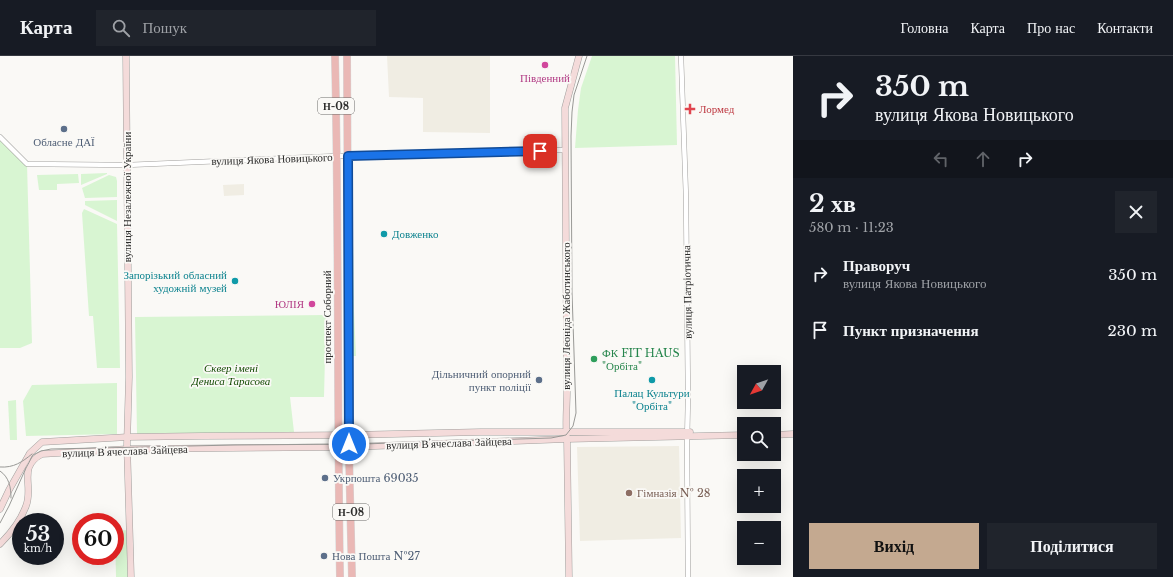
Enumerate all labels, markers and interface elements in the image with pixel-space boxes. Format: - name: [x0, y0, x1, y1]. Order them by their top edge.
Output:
- search box: [96, 10, 376, 46]
- text: Карта: [20, 16, 72, 39]
- icon: search: [110, 17, 132, 39]
- text: Пошук: [142, 18, 187, 37]
- text: Головна: [900, 19, 948, 37]
- text: Карта: [970, 19, 1005, 37]
- text: Про нас: [1027, 19, 1075, 37]
- text: Контакти: [1097, 19, 1153, 37]
- marker: Південний: [540, 60, 550, 70]
- text: 350 m: [875, 69, 969, 104]
- place label: Південний: [520, 71, 570, 85]
- icon: right: [809, 72, 861, 124]
- road number: Н-08: [318, 98, 354, 114]
- place label: Лормед: [699, 102, 735, 116]
- marker: Лормед: [684, 103, 696, 115]
- text: вулиця Якова Новицького: [875, 104, 1074, 126]
- marker: Обласне ДАЇ: [59, 124, 69, 134]
- street label: вулиця Незалежної України: [120, 132, 134, 262]
- pin: [523, 134, 557, 168]
- place label: Обласне ДАЇ: [33, 135, 95, 149]
- icon: arrive: [529, 140, 551, 162]
- icon: left: [930, 148, 952, 170]
- icon: ahead: [972, 148, 994, 170]
- icon: right: [1014, 148, 1036, 170]
- street label: вулиця Якова Новицького: [211, 150, 333, 168]
- text: 2 хв: [809, 189, 856, 218]
- button: close: [1115, 191, 1157, 233]
- text: 580 m · 11:23: [809, 219, 894, 236]
- place label: Довженко: [392, 227, 439, 241]
- marker: Довженко: [379, 229, 389, 239]
- street label: вулиця Леоніда Жаботинського: [559, 242, 573, 390]
- street label: вулиця Патріотична: [679, 245, 695, 339]
- text: Праворуч: [843, 256, 910, 275]
- icon: right: [809, 263, 831, 285]
- text: 350 m: [1108, 265, 1157, 284]
- place label: Запорізький обласний художній музей: [123, 268, 227, 295]
- street label: проспект Соборний: [320, 270, 334, 364]
- text: вулиця Якова Новицького: [843, 275, 987, 292]
- marker: Запорізький обласний художній музей: [230, 276, 240, 286]
- place label: ЮЛІЯ: [275, 297, 305, 311]
- marker: ЮЛІЯ: [307, 299, 317, 309]
- icon: arrive: [809, 319, 831, 341]
- text: Пункт призначення: [843, 321, 979, 340]
- text: 230 m: [1107, 321, 1157, 340]
- place label: ФК FIT HAUS "Орбіта": [602, 346, 680, 373]
- marker: ФК FIT HAUS "Орбіта": [589, 354, 599, 364]
- park label: Сквер імені Дениса Тарасова: [191, 361, 271, 388]
- north arrow: [737, 365, 781, 409]
- map controls: [737, 365, 781, 565]
- place label: Дільничний опорний пункт поліції: [432, 367, 532, 394]
- marker: Дільничний опорний пункт поліції: [534, 375, 544, 385]
- marker: Палац Культури "Орбіта": [647, 375, 657, 385]
- place label: Палац Культури "Орбіта": [614, 386, 690, 413]
- button: search: [737, 417, 781, 461]
- position arrow: [328, 423, 370, 465]
- street label: вулиця Вʼячеслава Зайцева: [386, 434, 512, 452]
- street label: вулиця Вʼячеслава Зайцева: [62, 442, 188, 460]
- button: +: [737, 469, 781, 513]
- place label: Укрпошта 69035: [333, 471, 419, 485]
- marker: Укрпошта 69035: [320, 473, 330, 483]
- place label: Гімназія № 28: [637, 486, 711, 500]
- marker: Гімназія № 28: [624, 488, 634, 498]
- road number: Н-08: [333, 504, 369, 520]
- speed limit sign: 60: [72, 513, 124, 565]
- button: −: [737, 521, 781, 565]
- text: 53: [26, 522, 50, 546]
- button: Вихід: [809, 523, 979, 569]
- button: Поділитися: [987, 523, 1157, 569]
- text: km/h: [24, 542, 52, 555]
- place label: Нова Пошта №27: [332, 549, 420, 563]
- marker: Нова Пошта №27: [319, 551, 329, 561]

